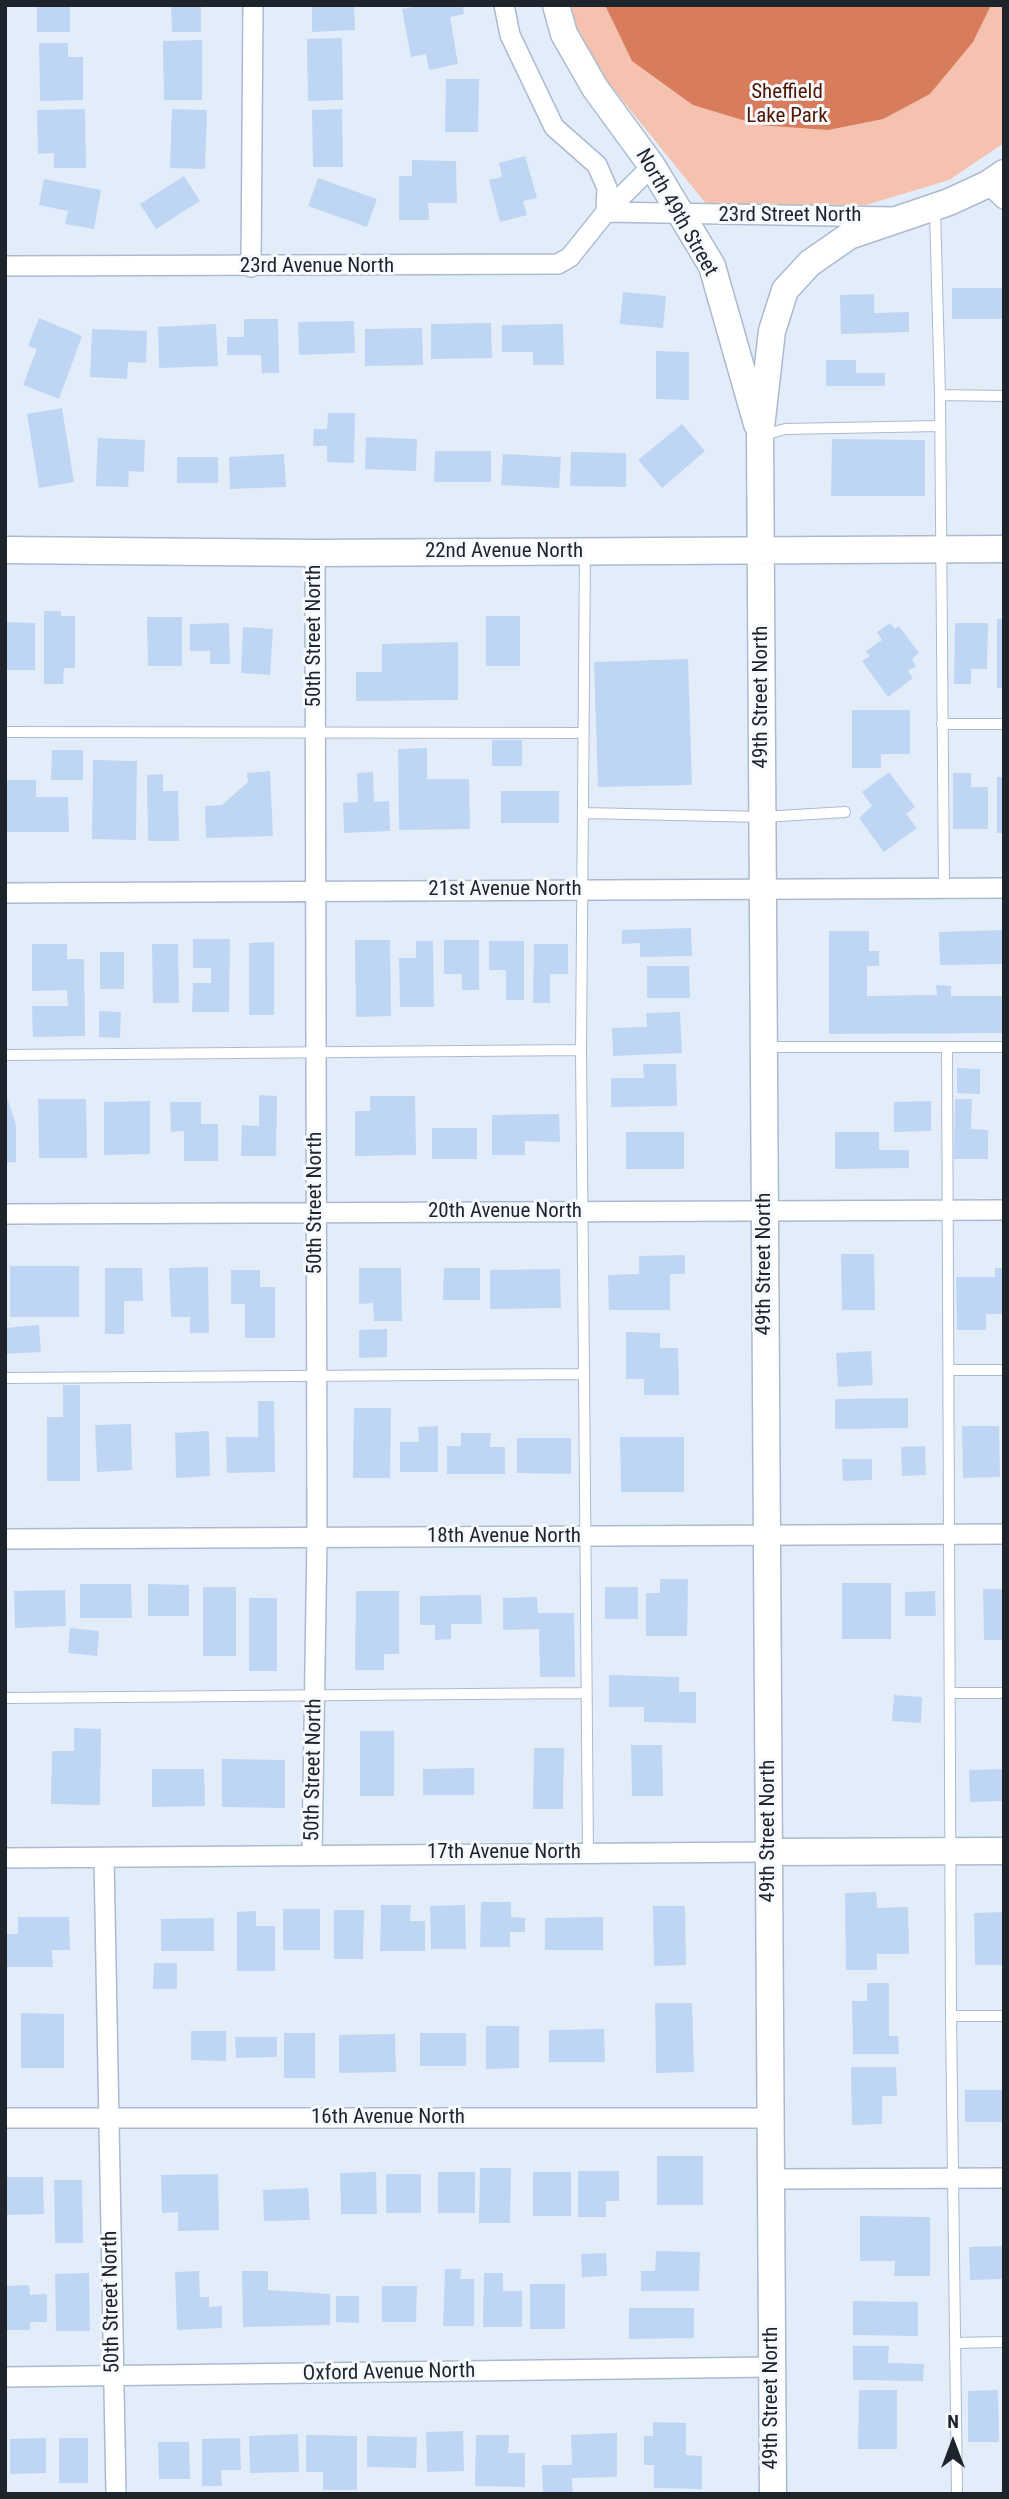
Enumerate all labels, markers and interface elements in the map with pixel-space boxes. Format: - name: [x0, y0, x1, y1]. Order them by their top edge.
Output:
- park label: Sheffield Lake Park: [746, 80, 828, 130]
- street label: North 49th Street: [629, 145, 723, 281]
- street label: 23rd Street North: [718, 203, 862, 229]
- street label: 23rd Avenue North: [240, 254, 394, 280]
- street label: 22nd Avenue North: [425, 539, 583, 565]
- street label: 50th Street North: [302, 565, 328, 707]
- street label: 49th Street North: [749, 626, 775, 768]
- street label: 21st Avenue North: [428, 877, 582, 903]
- street label: 50th Street North: [303, 1132, 329, 1274]
- street label: 49th Street North: [752, 1193, 778, 1335]
- street label: 20th Avenue North: [428, 1199, 582, 1225]
- street label: 18th Avenue North: [427, 1524, 581, 1550]
- street label: 50th Street North: [300, 1698, 328, 1842]
- street label: 49th Street North: [756, 1760, 782, 1902]
- street label: 17th Avenue North: [427, 1840, 581, 1866]
- street label: 16th Avenue North: [311, 2105, 465, 2131]
- street label: 50th Street North: [98, 2230, 126, 2374]
- street label: 49th Street North: [759, 2327, 785, 2469]
- street label: Oxford Avenue North: [303, 2359, 475, 2387]
- north arrow: [918, 2408, 988, 2478]
- text: N: [947, 2410, 959, 2433]

